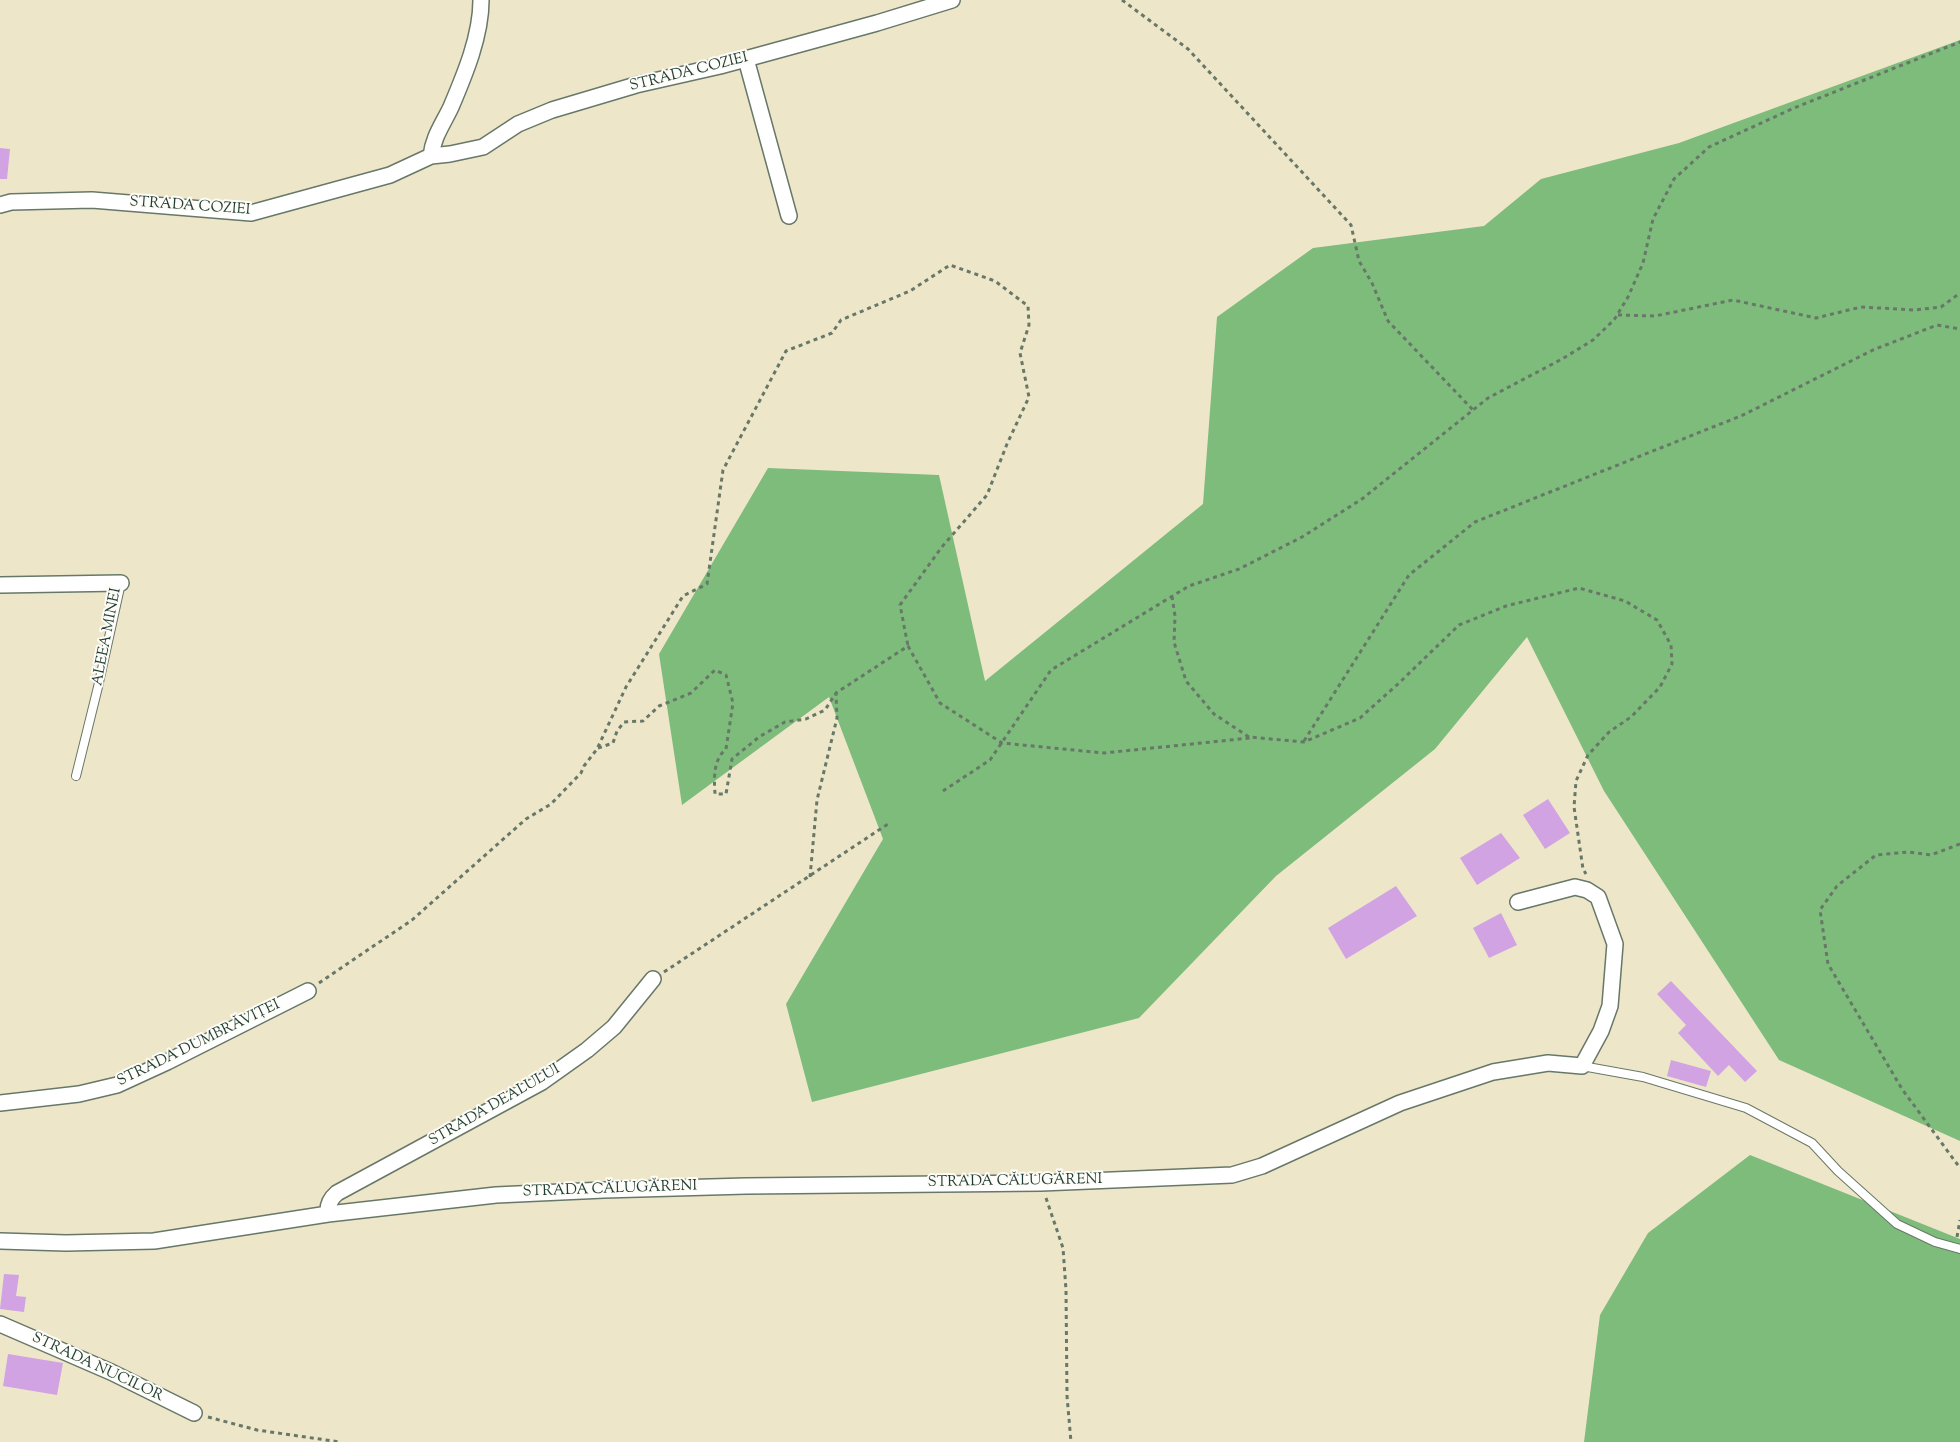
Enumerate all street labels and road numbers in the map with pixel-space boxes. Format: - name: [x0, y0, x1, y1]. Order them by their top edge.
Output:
- street label: STRADA COZIEI: [628, 50, 750, 96]
- street label: STRADA COZIEI: [129, 194, 251, 220]
- street label: ALEEA MINEI: [90, 587, 126, 687]
- street label: STRADA DUMBRĂVIȚEI: [115, 997, 283, 1091]
- street label: STRADA DEALULUI: [426, 1061, 564, 1151]
- street label: STRADA CĂLUGĂRENI: [928, 1171, 1102, 1193]
- street label: STRADA CĂLUGĂRENI: [522, 1178, 698, 1202]
- street label: STRADA NUCILOR: [28, 1330, 166, 1406]

